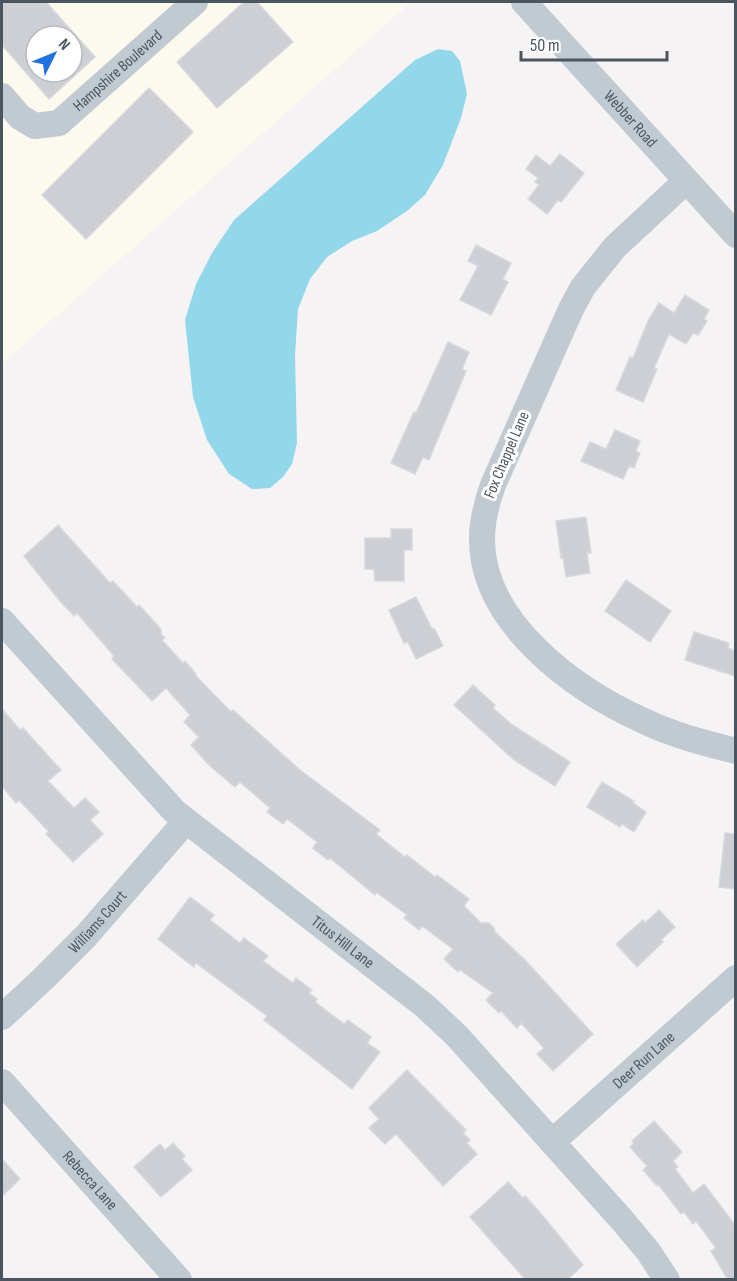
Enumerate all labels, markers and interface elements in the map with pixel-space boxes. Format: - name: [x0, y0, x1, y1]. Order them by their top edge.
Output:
- north arrow: [24, 24, 84, 84]
- scale bar: [521, 24, 666, 62]
- street label: Hampshire Boulevard: [69, 26, 166, 115]
- text: N: [54, 35, 74, 54]
- text: 50 m: [530, 35, 560, 56]
- street label: Webber Road: [600, 87, 661, 151]
- street label: Fox Chappel Lane: [480, 409, 534, 501]
- street label: Williams Court: [65, 886, 131, 957]
- street label: Titus Hill Lane: [308, 912, 378, 972]
- street label: Deer Run Lane: [609, 1028, 679, 1093]
- street label: Rebecca Lane: [58, 1147, 122, 1214]

